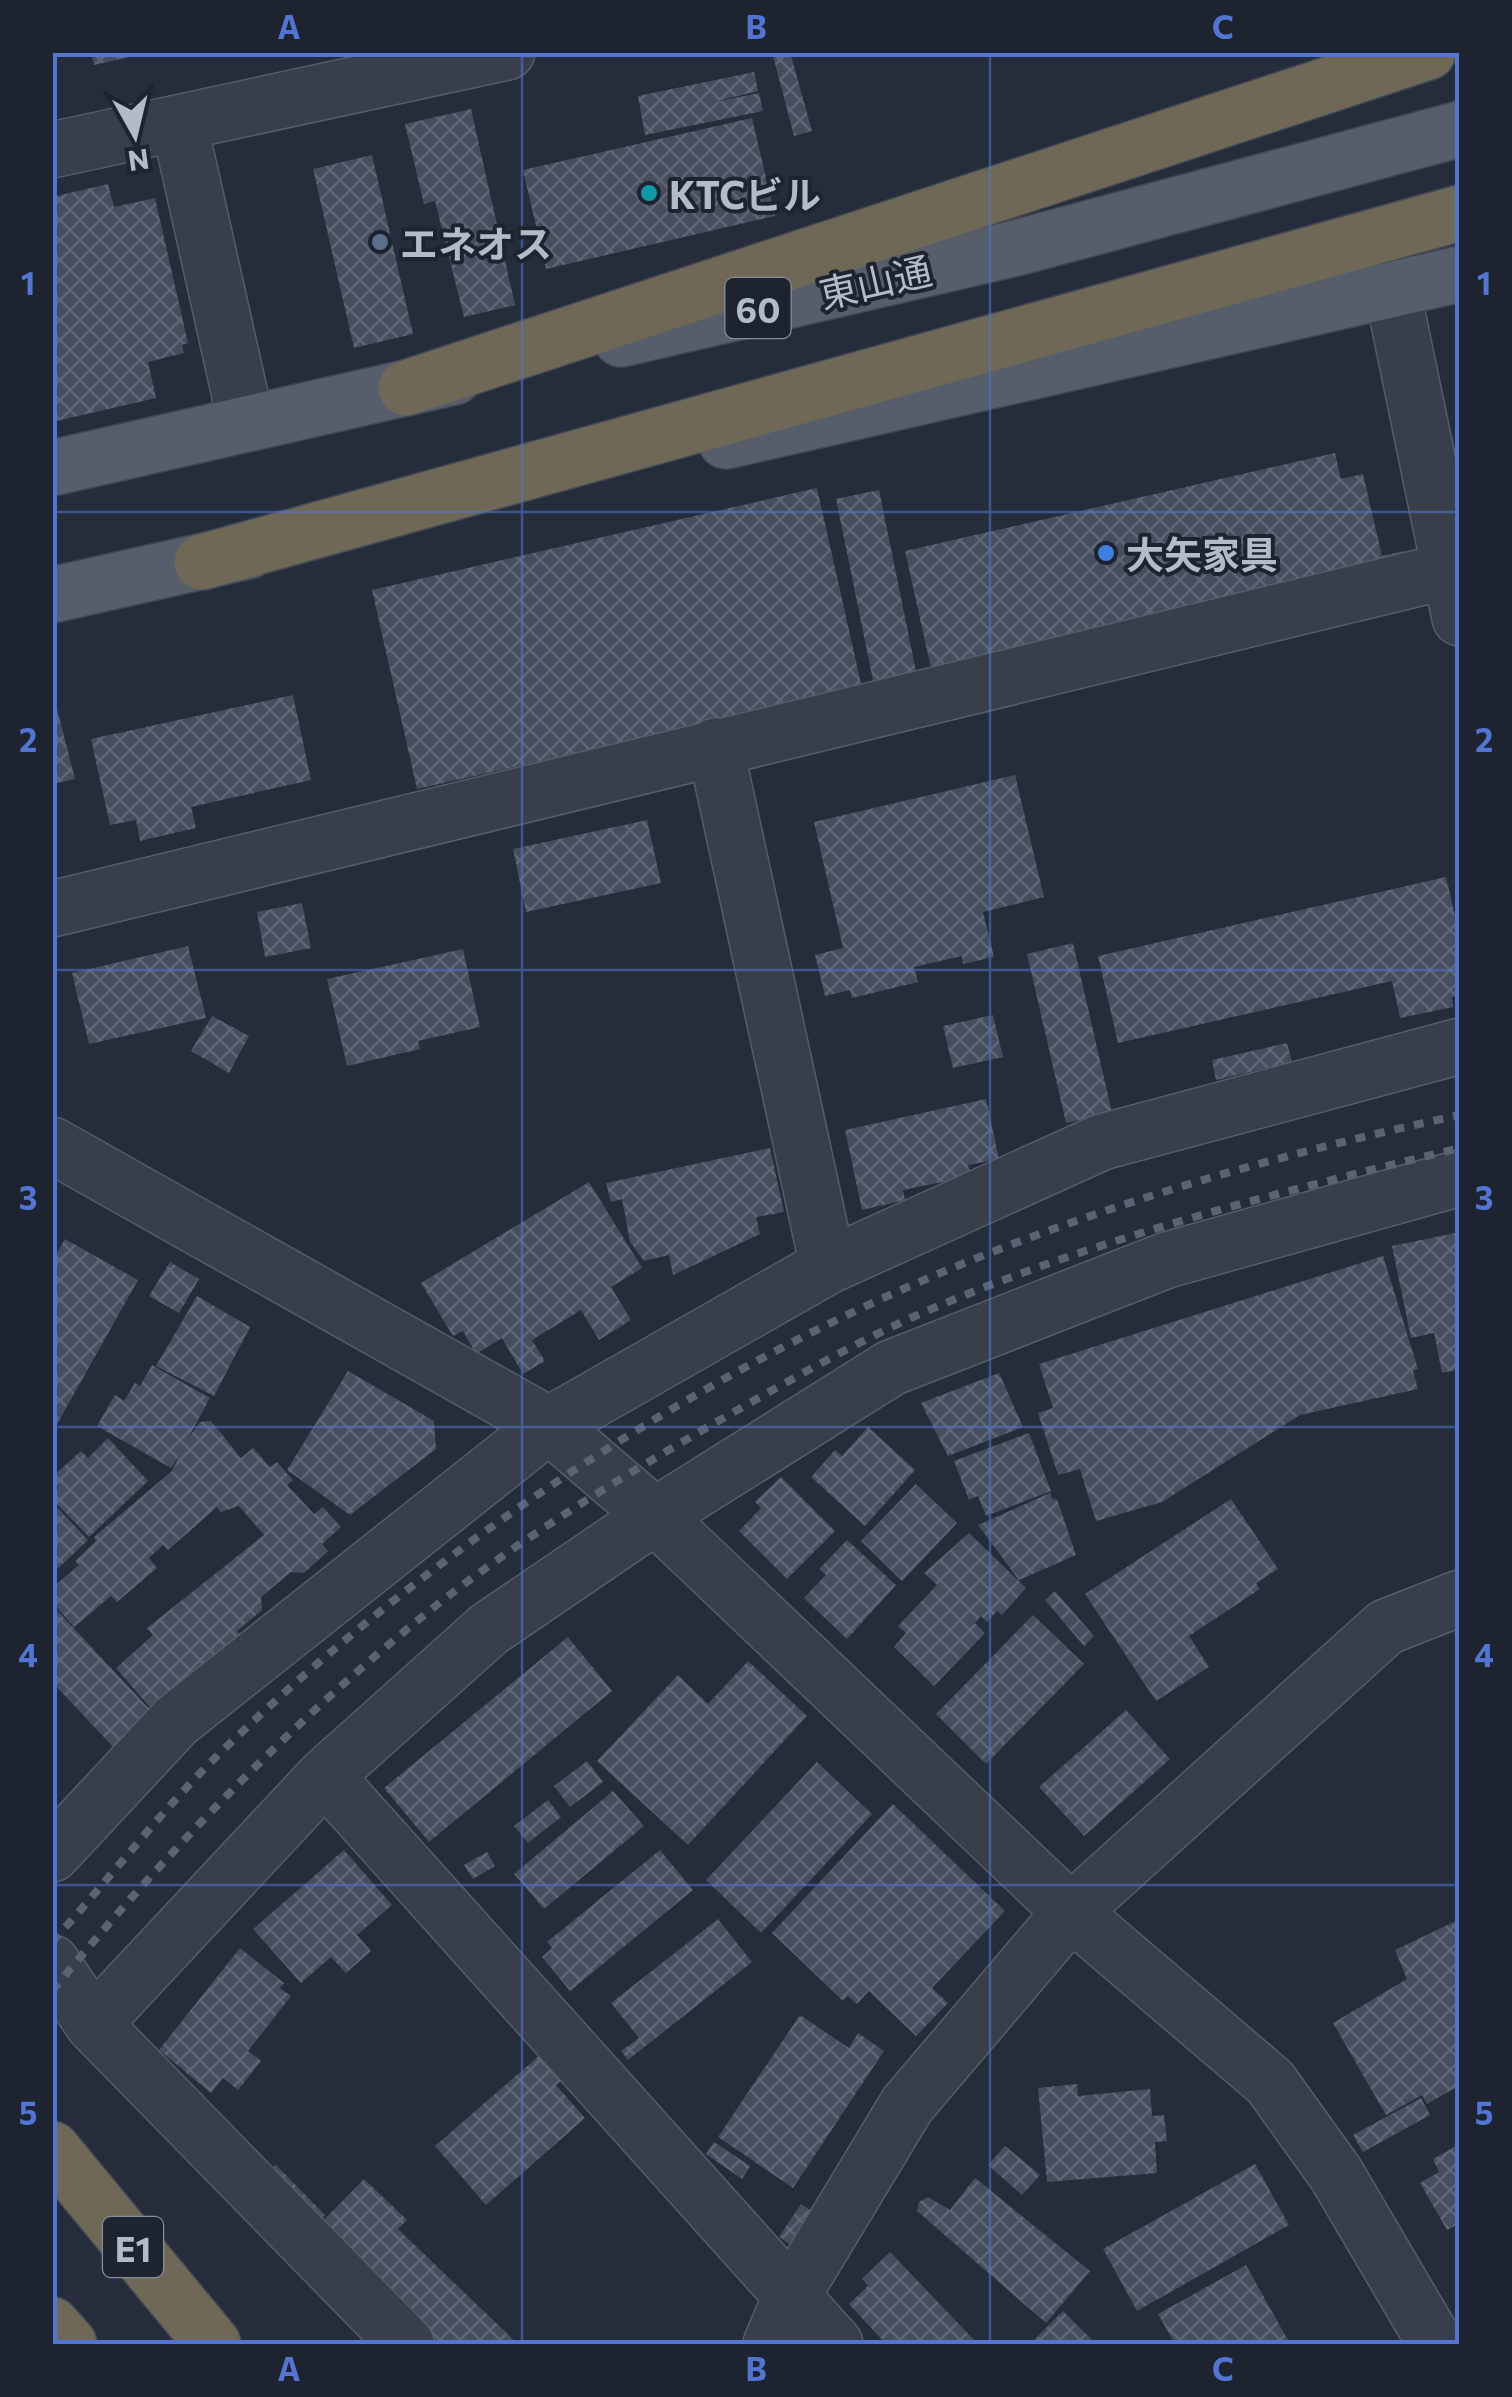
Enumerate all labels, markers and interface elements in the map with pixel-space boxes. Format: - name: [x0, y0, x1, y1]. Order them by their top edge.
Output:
- text: A: [278, 6, 301, 46]
- text: B: [745, 6, 767, 46]
- text: C: [1212, 6, 1234, 46]
- north arrow: [85, 85, 185, 185]
- text: N: [126, 142, 151, 179]
- place label: KTCビル: [669, 170, 821, 217]
- marker: KTCビル: [638, 182, 660, 204]
- place label: エネオス: [400, 219, 552, 266]
- marker: エネオス: [369, 231, 391, 253]
- street label: 東山通: [814, 245, 936, 317]
- text: 1: [21, 262, 35, 302]
- text: 1: [1477, 262, 1491, 302]
- road number: 60: [726, 278, 790, 338]
- place label: 大矢家具: [1126, 530, 1278, 577]
- marker: 大矢家具: [1095, 542, 1117, 564]
- text: 2: [19, 719, 37, 759]
- text: 2: [1475, 719, 1493, 759]
- text: 3: [19, 1177, 37, 1217]
- text: 3: [1475, 1177, 1493, 1217]
- text: 4: [18, 1634, 38, 1674]
- text: 4: [1474, 1634, 1494, 1674]
- text: 5: [19, 2092, 37, 2132]
- text: 5: [1475, 2092, 1493, 2132]
- road number: E1: [103, 2217, 163, 2277]
- text: A: [278, 2348, 301, 2388]
- text: B: [745, 2348, 767, 2388]
- text: C: [1212, 2348, 1234, 2388]

